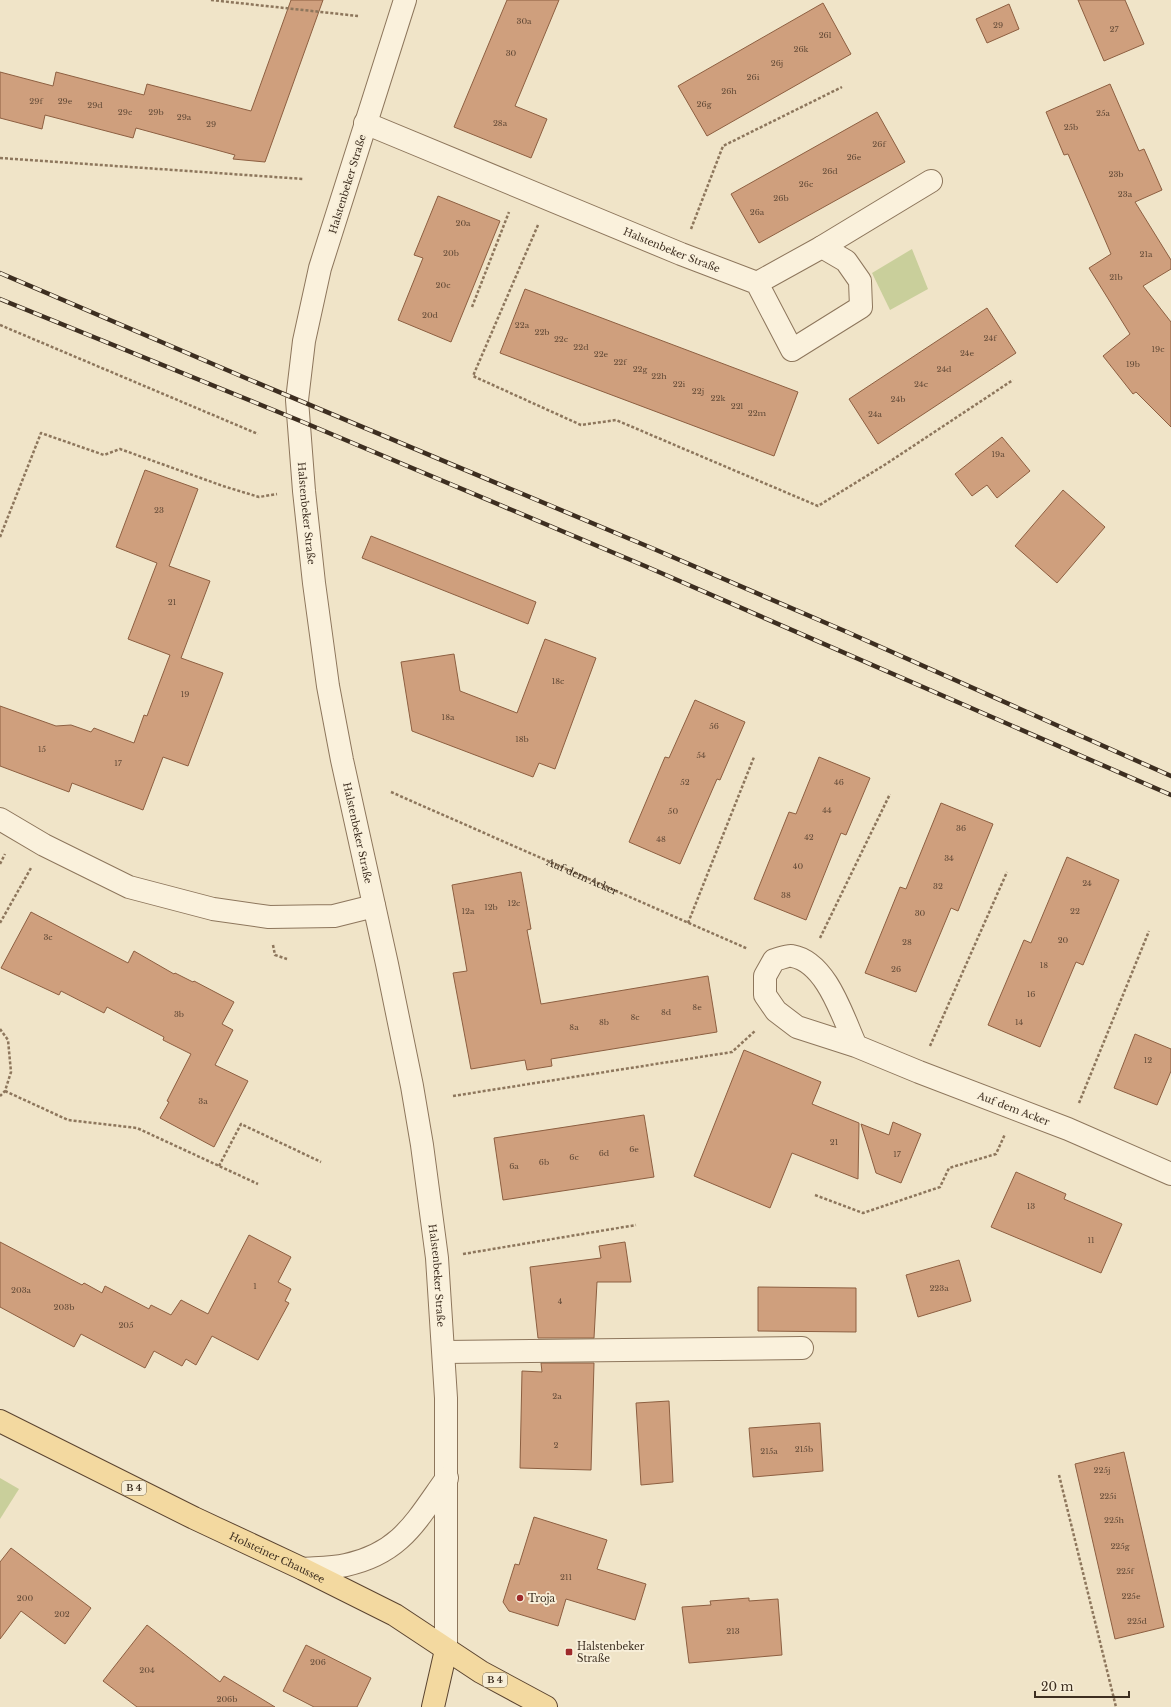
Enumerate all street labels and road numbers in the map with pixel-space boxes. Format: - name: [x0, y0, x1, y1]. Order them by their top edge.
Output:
- street label: Halstenbeker Straße: [326, 133, 369, 235]
- street label: Halstenbeker Straße: [621, 225, 722, 275]
- street label: Halstenbeker Straße: [295, 461, 318, 566]
- street label: Halstenbeker Straße: [340, 781, 375, 885]
- street label: Auf dem Acker: [544, 855, 620, 898]
- street label: Auf dem Acker: [975, 1089, 1052, 1128]
- street label: Halstenbeker Straße: [426, 1223, 447, 1328]
- road number: B 4: [122, 1481, 146, 1495]
- street label: Holsteiner Chaussee: [227, 1530, 327, 1586]
- road number: B 4: [483, 1673, 507, 1687]

